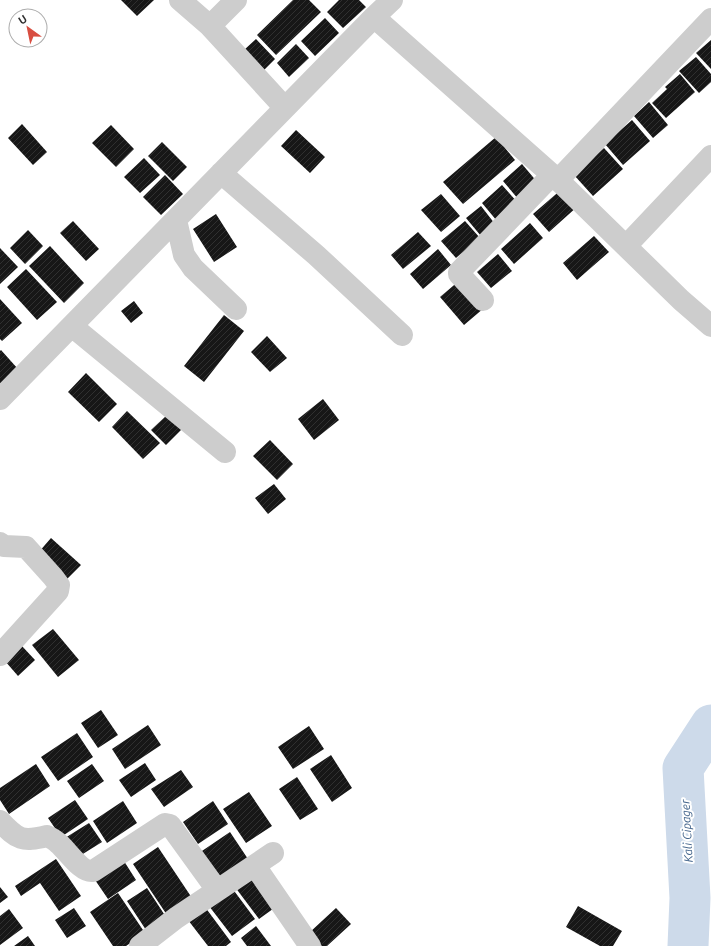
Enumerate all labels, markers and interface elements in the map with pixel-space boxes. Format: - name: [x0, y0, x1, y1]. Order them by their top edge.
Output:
- north arrow: [8, 8, 48, 48]
- text: U: [16, 12, 29, 27]
- water label: Kali Cipager: [678, 799, 695, 863]

